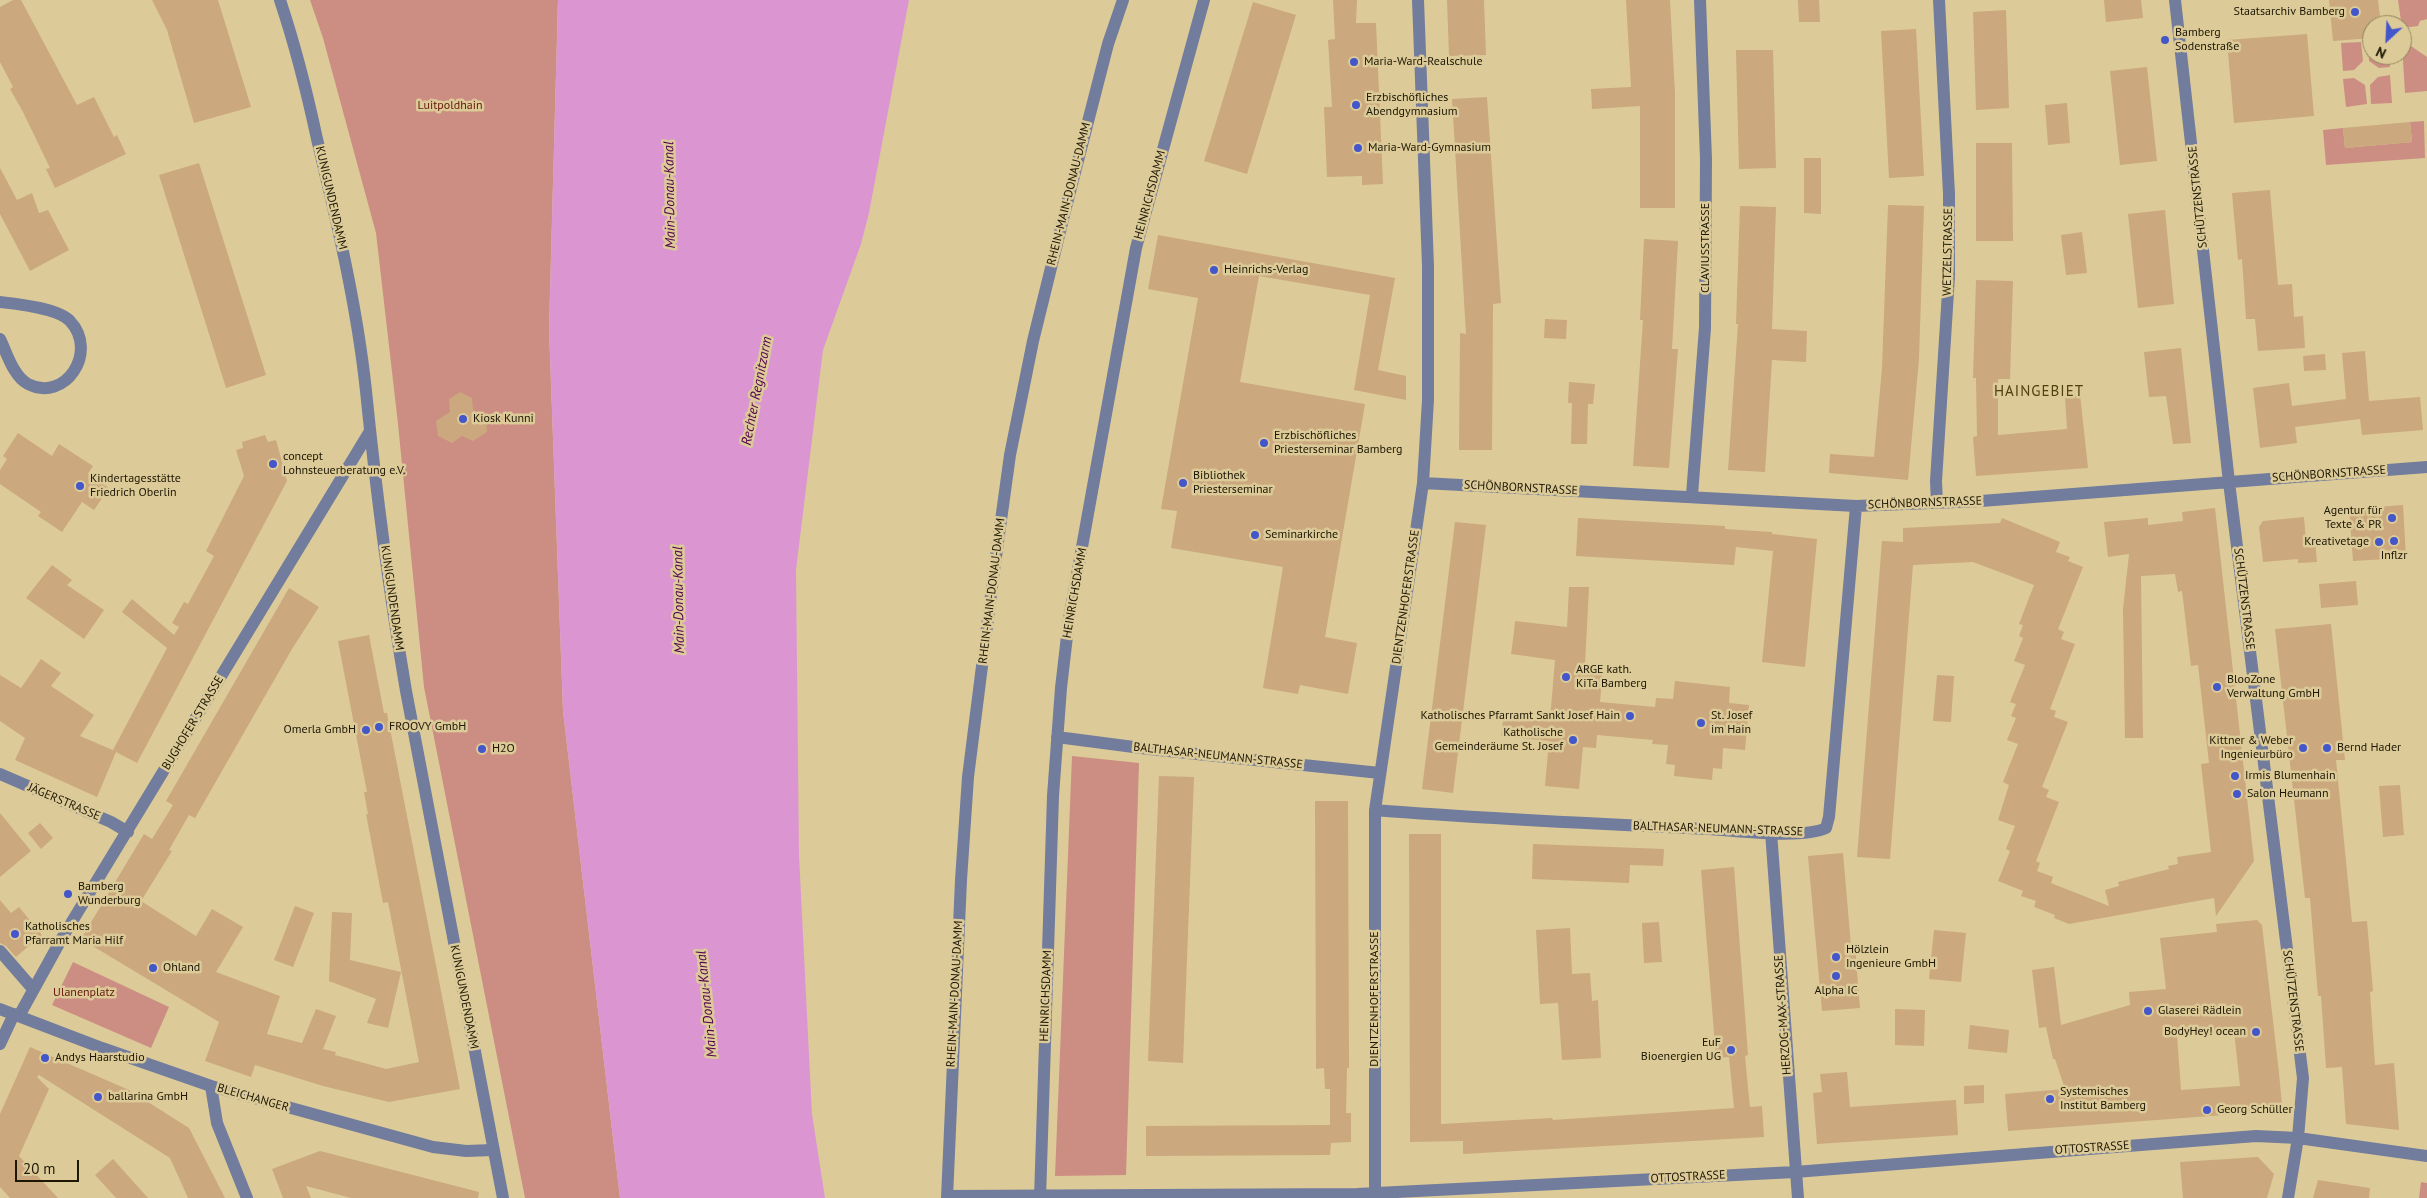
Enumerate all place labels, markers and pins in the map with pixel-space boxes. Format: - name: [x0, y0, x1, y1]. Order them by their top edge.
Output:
- place label: Staatsarchiv Bamberg: [2234, 5, 2345, 19]
- marker: Staatsarchiv Bamberg: [2349, 6, 2361, 18]
- place label: Bamberg Sodenstraße: [2175, 26, 2239, 54]
- marker: Bamberg Sodenstraße: [2159, 34, 2171, 46]
- place label: Maria-Ward-Realschule: [1364, 55, 1482, 69]
- marker: Maria-Ward-Realschule: [1348, 56, 1360, 68]
- place label: Erzbischöfliches Abendgymnasium: [1366, 91, 1457, 119]
- marker: Erzbischöfliches Abendgymnasium: [1350, 99, 1362, 111]
- place label: Maria-Ward-Gymnasium: [1368, 141, 1491, 155]
- marker: Maria-Ward-Gymnasium: [1352, 142, 1364, 154]
- place label: Heinrichs-Verlag: [1224, 263, 1308, 277]
- marker: Heinrichs-Verlag: [1208, 264, 1220, 276]
- place label: Kiosk Kunni: [473, 412, 534, 426]
- marker: Kiosk Kunni: [457, 413, 469, 425]
- place label: Erzbischöfliches Priesterseminar Bamberg: [1274, 429, 1403, 457]
- marker: Erzbischöfliches Priesterseminar Bamberg: [1258, 437, 1270, 449]
- place label: concept Lohnsteuerberatung e.V.: [283, 450, 405, 478]
- marker: concept Lohnsteuerberatung e.V.: [267, 458, 279, 470]
- place label: Bibliothek Priesterseminar: [1193, 469, 1273, 497]
- place label: Kindertagesstätte Friedrich Oberlin: [90, 472, 181, 500]
- marker: Bibliothek Priesterseminar: [1177, 477, 1189, 489]
- marker: Kindertagesstätte Friedrich Oberlin: [74, 480, 86, 492]
- place label: Agentur für Texte & PR: [2324, 504, 2382, 532]
- marker: Agentur für Texte & PR: [2386, 512, 2398, 524]
- place label: Seminarkirche: [1265, 528, 1338, 542]
- marker: Seminarkirche: [1249, 529, 1261, 541]
- place label: Kreativetage: [2304, 535, 2369, 549]
- marker: Inflzr: [2388, 535, 2400, 547]
- marker: Kreativetage: [2373, 536, 2385, 548]
- place label: Inflzr: [2381, 549, 2407, 563]
- place label: ARGE kath. KiTa Bamberg: [1576, 663, 1647, 691]
- marker: ARGE kath. KiTa Bamberg: [1560, 671, 1572, 683]
- place label: BlooZone Verwaltung GmbH: [2227, 673, 2320, 701]
- marker: BlooZone Verwaltung GmbH: [2211, 681, 2223, 693]
- place label: Katholisches Pfarramt Sankt Josef Hain: [1420, 709, 1620, 723]
- place label: St. Josef im Hain: [1711, 709, 1752, 737]
- marker: Katholisches Pfarramt Sankt Josef Hain: [1624, 710, 1636, 722]
- marker: St. Josef im Hain: [1695, 717, 1707, 729]
- place label: FROOVY GmbH: [389, 720, 466, 734]
- marker: FROOVY GmbH: [373, 721, 385, 733]
- place label: Omerla GmbH: [284, 723, 356, 737]
- marker: Omerla GmbH: [360, 724, 372, 736]
- place label: Katholische Gemeinderäume St. Josef: [1435, 726, 1563, 754]
- marker: Katholische Gemeinderäume St. Josef: [1567, 734, 1579, 746]
- place label: Kittner & Weber Ingenieurbüro: [2209, 734, 2293, 762]
- place label: Bernd Hader: [2337, 741, 2401, 755]
- place label: H2O: [492, 742, 515, 756]
- marker: Kittner & Weber Ingenieurbüro: [2297, 742, 2309, 754]
- marker: Bernd Hader: [2321, 742, 2333, 754]
- marker: H2O: [476, 743, 488, 755]
- place label: Irmis Blumenhain: [2245, 769, 2335, 783]
- marker: Irmis Blumenhain: [2229, 770, 2241, 782]
- place label: Salon Heumann: [2247, 787, 2328, 801]
- marker: Salon Heumann: [2231, 788, 2243, 800]
- place label: Bamberg Wunderburg: [78, 880, 141, 908]
- marker: Bamberg Wunderburg: [62, 888, 74, 900]
- place label: Katholisches Pfarramt Maria Hilf: [25, 920, 123, 948]
- marker: Katholisches Pfarramt Maria Hilf: [9, 928, 21, 940]
- place label: Hölzlein Ingenieure GmbH: [1846, 943, 1936, 971]
- marker: Hölzlein Ingenieure GmbH: [1830, 951, 1842, 963]
- place label: Ohland: [163, 961, 200, 975]
- marker: Ohland: [147, 962, 159, 974]
- marker: Alpha IC: [1830, 970, 1842, 982]
- place label: Alpha IC: [1814, 984, 1858, 998]
- place label: Glaserei Rädlein: [2158, 1004, 2241, 1018]
- marker: Glaserei Rädlein: [2142, 1005, 2154, 1017]
- place label: BodyHey! ocean: [2164, 1025, 2246, 1039]
- marker: BodyHey! ocean: [2250, 1026, 2262, 1038]
- place label: EuF Bioenergien UG: [1641, 1036, 1721, 1064]
- marker: EuF Bioenergien UG: [1725, 1044, 1737, 1056]
- place label: Andys Haarstudio: [55, 1051, 145, 1065]
- marker: Andys Haarstudio: [39, 1052, 51, 1064]
- place label: Systemisches Institut Bamberg: [2060, 1085, 2146, 1113]
- place label: ballarina GmbH: [108, 1090, 188, 1104]
- marker: ballarina GmbH: [92, 1091, 104, 1103]
- marker: Systemisches Institut Bamberg: [2044, 1093, 2056, 1105]
- place label: Georg Schüller: [2217, 1103, 2292, 1117]
- marker: Georg Schüller: [2201, 1104, 2213, 1116]

